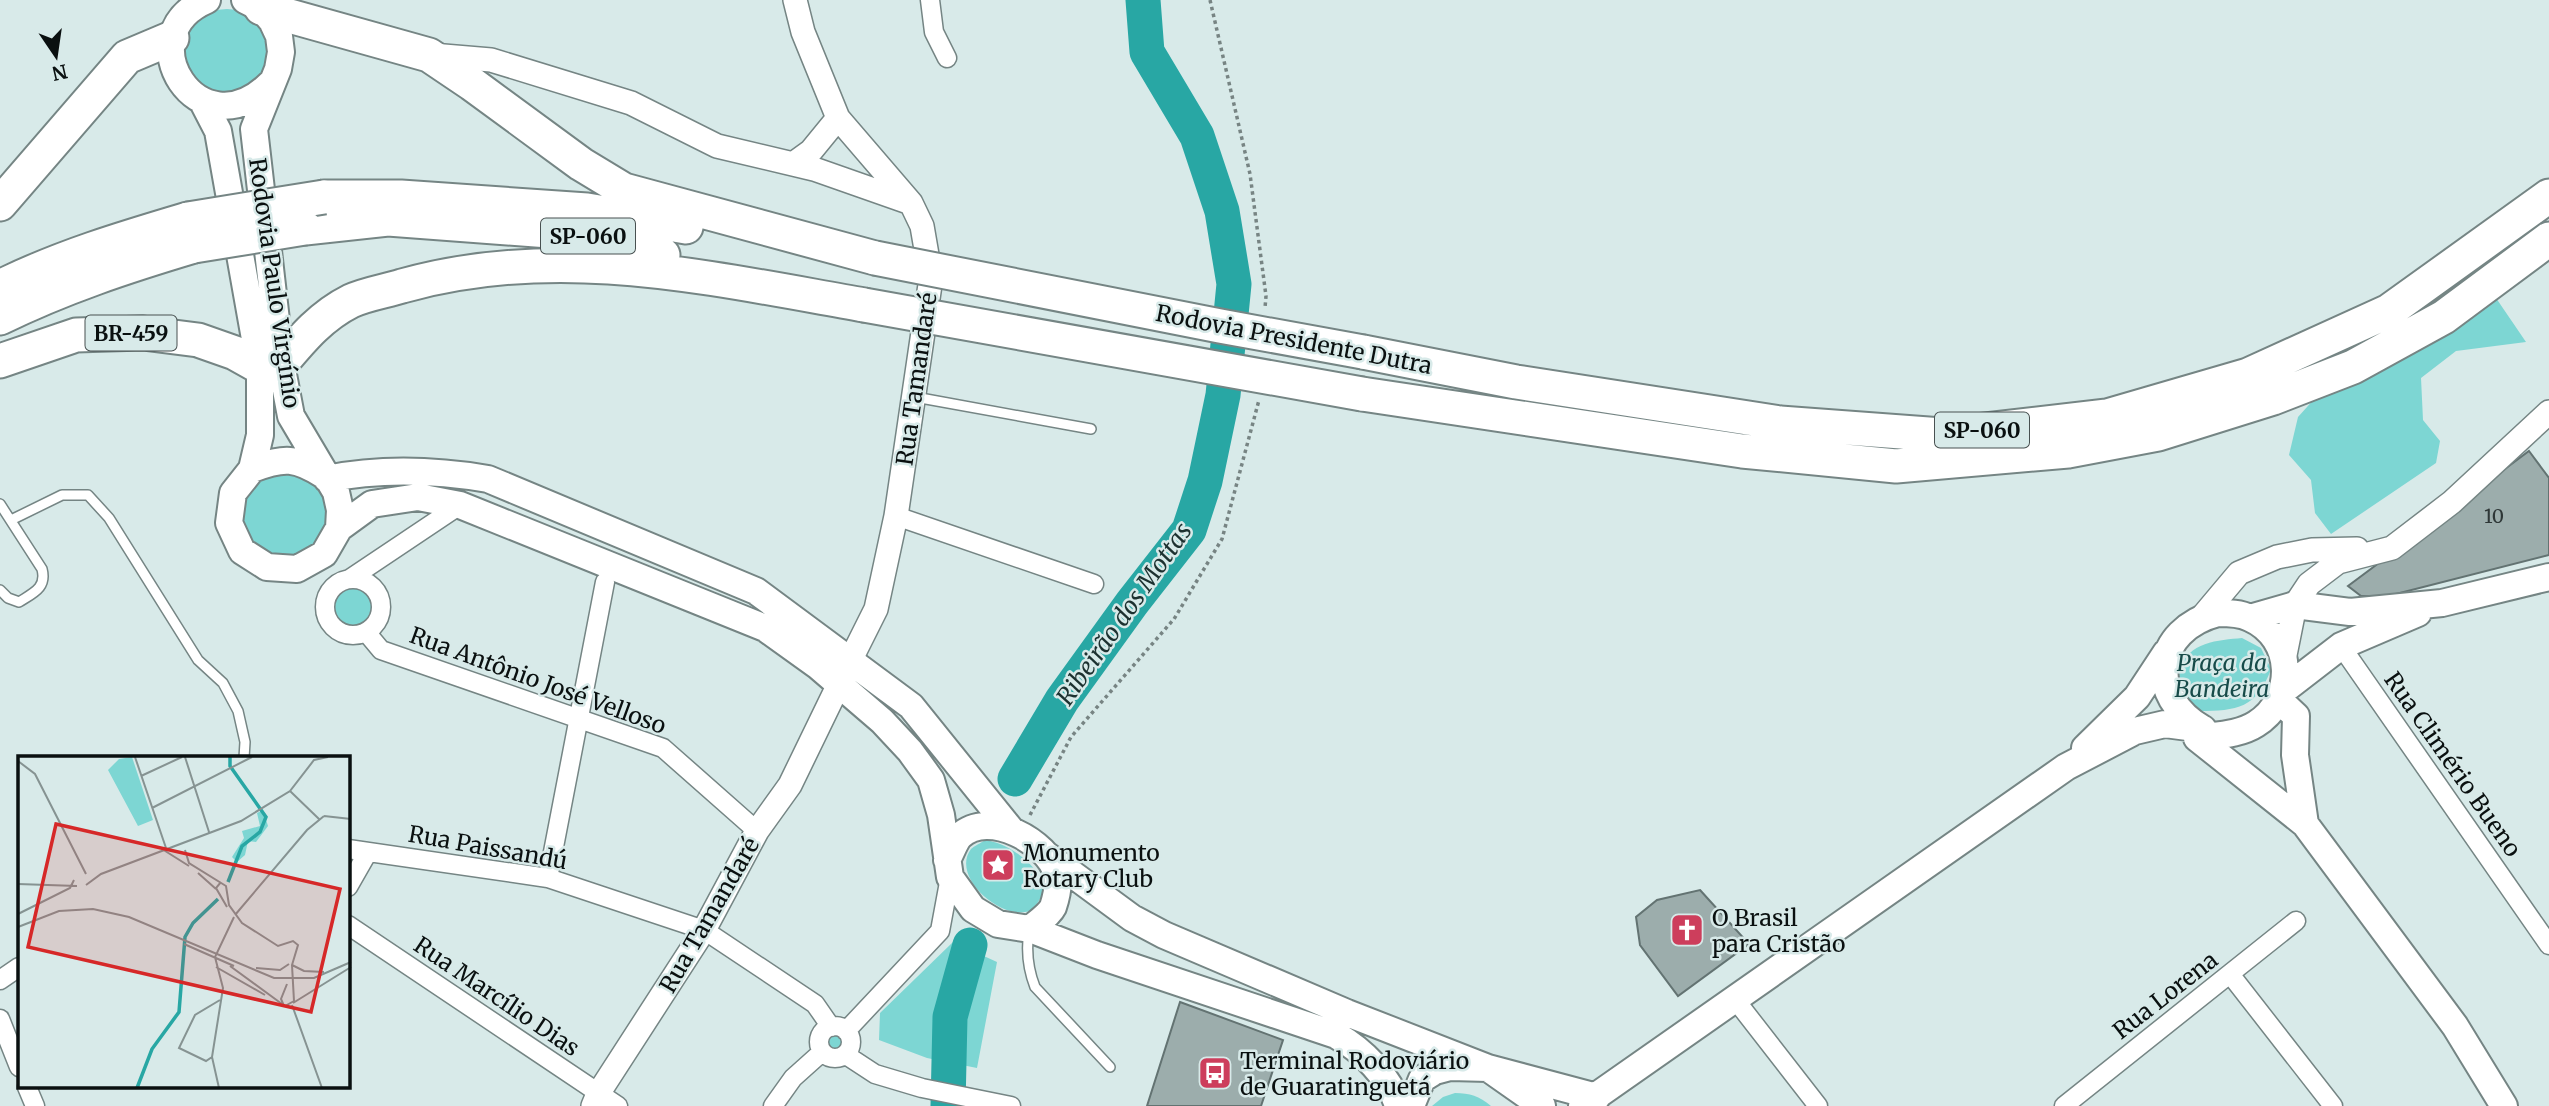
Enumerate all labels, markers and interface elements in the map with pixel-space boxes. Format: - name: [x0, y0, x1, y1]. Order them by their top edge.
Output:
- north arrow: [21, 21, 91, 91]
- text: N: [50, 59, 70, 86]
- street label: Rodovia Paulo Virgínio: [243, 156, 307, 410]
- road number: SP-060: [541, 218, 635, 254]
- street label: Rua Tamandaré: [890, 291, 942, 467]
- street label: Rodovia Presidente Dutra: [1153, 298, 1435, 380]
- road number: BR-459: [86, 316, 176, 350]
- road number: SP-060: [1935, 412, 2029, 448]
- house number: 10: [2484, 504, 2504, 528]
- water label: Ribeirão dos Mottas: [1049, 517, 1199, 711]
- street label: Rua Antônio José Velloso: [406, 620, 670, 740]
- park label: Praça da Bandeira: [2175, 648, 2269, 703]
- street label: Rua Climério Bueno: [2378, 666, 2528, 862]
- inset map: [18, 756, 350, 1088]
- street label: Rua Paissandú: [406, 819, 570, 875]
- street label: Rua Tamandaré: [653, 832, 765, 998]
- place label: Monumento Rotary Club: [1023, 838, 1160, 893]
- place icon: Monumento Rotary Club: [979, 846, 1017, 884]
- place label: O Brasil para Cristão: [1712, 903, 1845, 958]
- church icon: O Brasil para Cristão: [1668, 911, 1706, 949]
- street label: Rua Marcílio Dias: [409, 930, 585, 1062]
- street label: Rua Lorena: [2107, 945, 2223, 1045]
- place label: Terminal Rodoviário de Guaratinguetá: [1240, 1046, 1469, 1101]
- bus stop icon: Terminal Rodoviário de Guaratinguetá: [1196, 1054, 1234, 1092]

